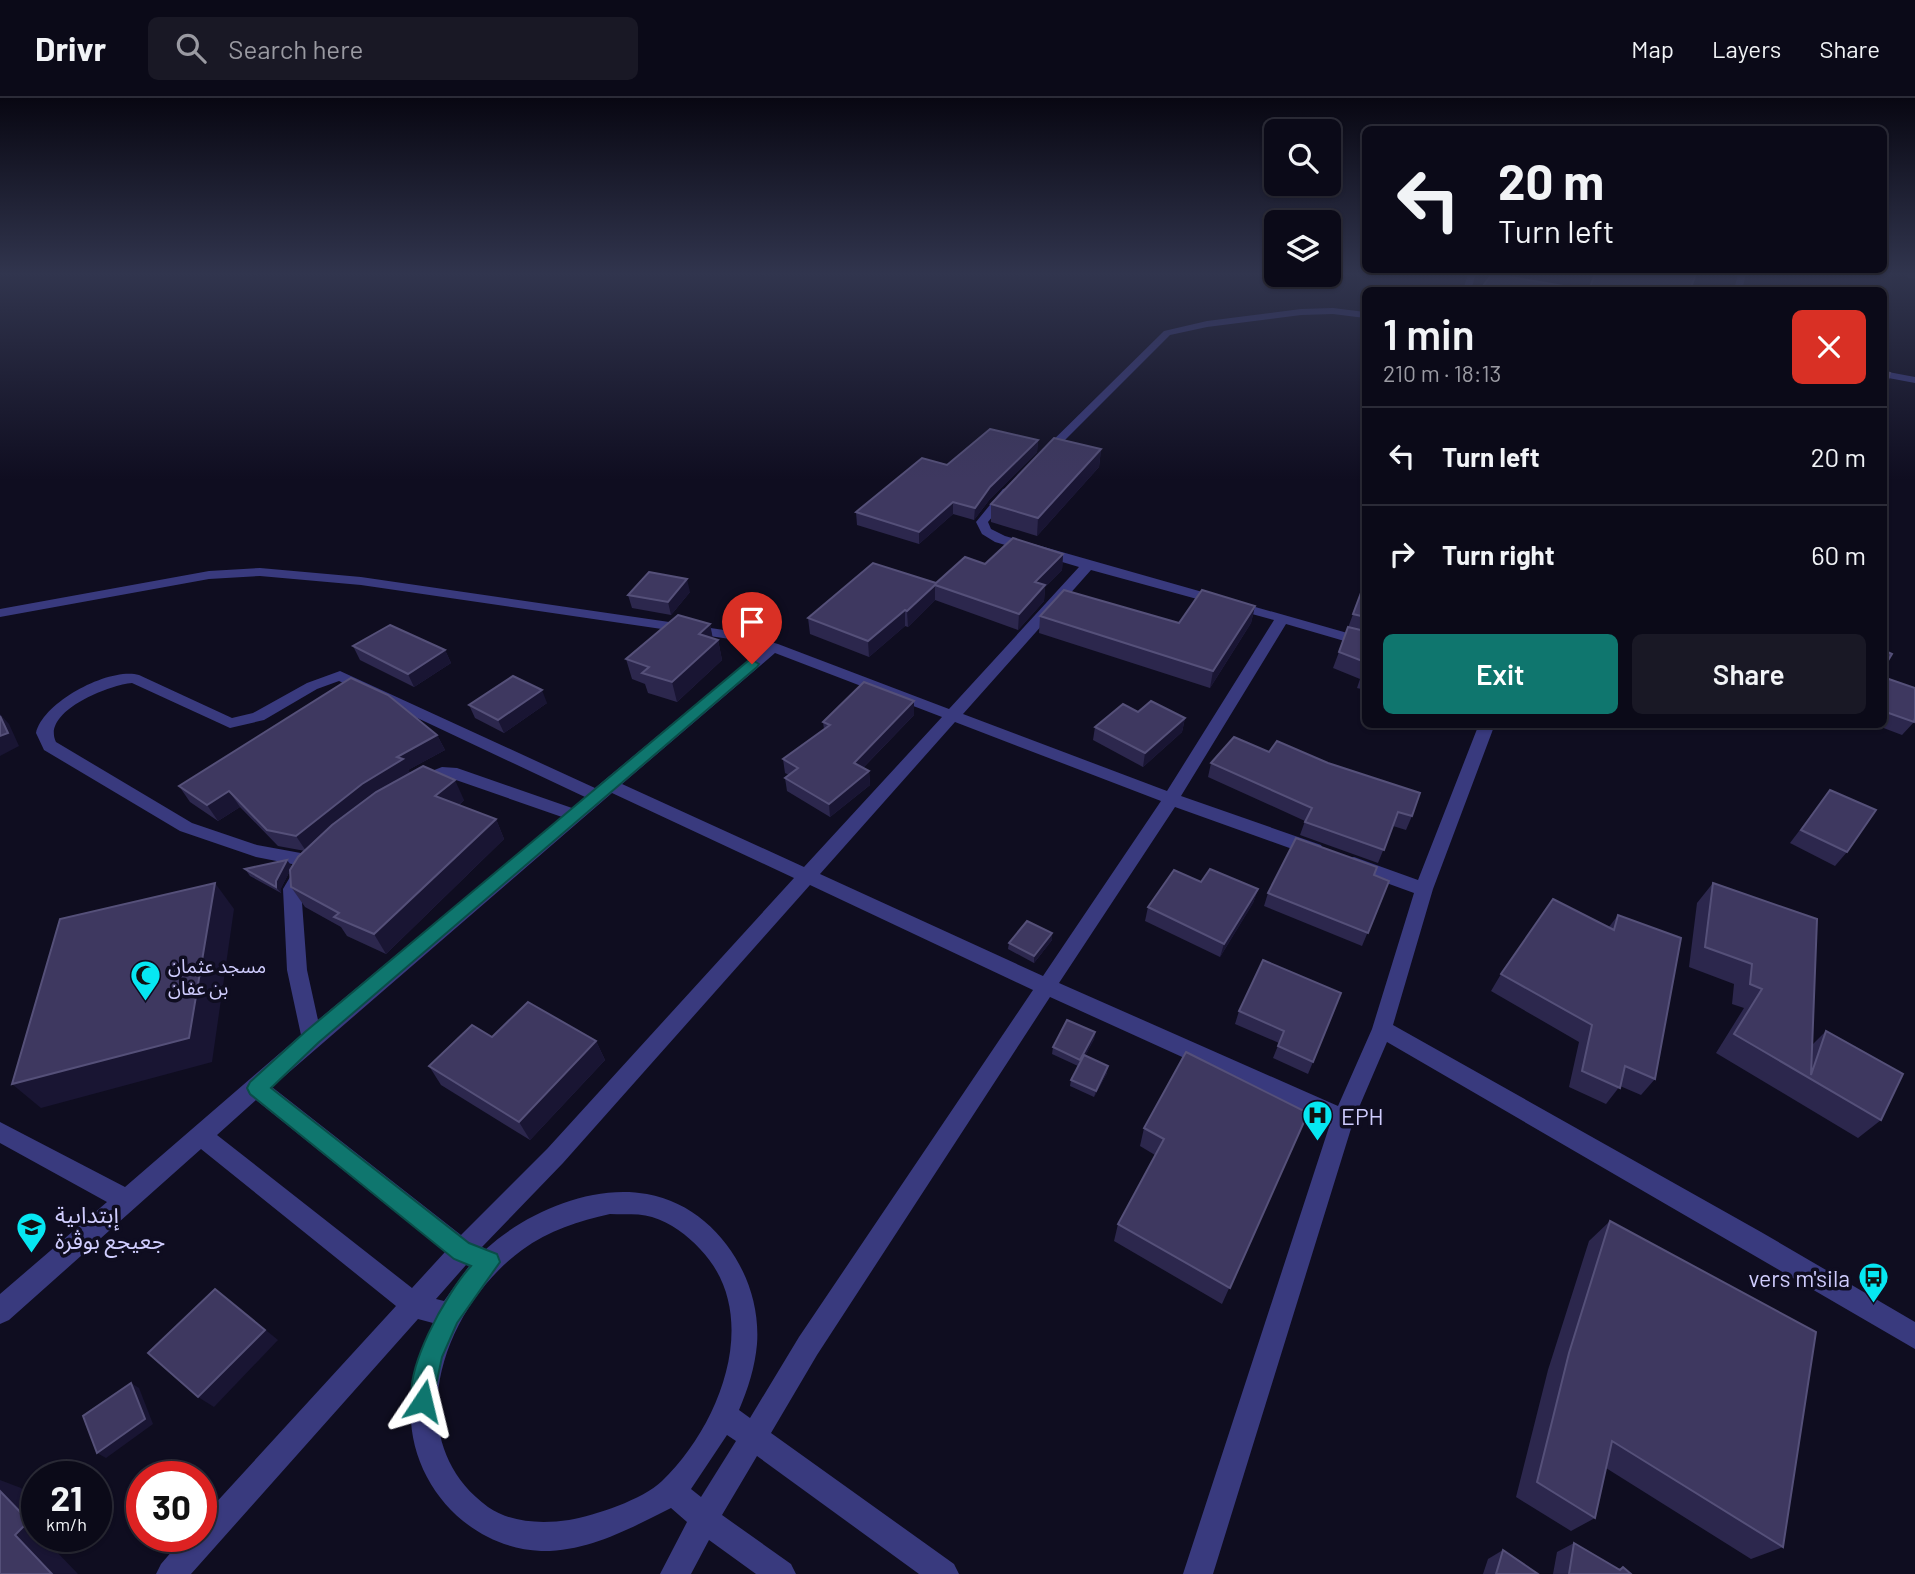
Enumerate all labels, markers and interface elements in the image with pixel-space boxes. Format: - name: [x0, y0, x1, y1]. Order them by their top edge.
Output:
- search box: [148, 17, 638, 80]
- text: Drivr: [35, 28, 106, 68]
- icon: search: [172, 29, 210, 67]
- text: Search here: [228, 33, 363, 64]
- text: Map: [1631, 34, 1674, 63]
- text: Layers: [1712, 34, 1781, 63]
- text: Share: [1819, 34, 1880, 63]
- map controls: [1264, 119, 1341, 287]
- button: search: [1264, 119, 1341, 196]
- text: 20 m: [1498, 151, 1604, 210]
- icon: left: [1383, 154, 1474, 245]
- button: layers: [1264, 210, 1341, 287]
- text: Turn left: [1498, 211, 1615, 249]
- text: 1 min: [1383, 308, 1475, 358]
- button: close: [1792, 310, 1866, 384]
- text: 210 m · 18:13: [1383, 359, 1501, 387]
- icon: left: [1383, 437, 1421, 475]
- text: Turn left: [1442, 441, 1540, 472]
- text: 20 m: [1811, 441, 1866, 472]
- icon: right: [1383, 535, 1421, 573]
- text: Turn right: [1442, 539, 1555, 570]
- text: 60 m: [1811, 539, 1866, 570]
- pin: [722, 592, 782, 664]
- icon: arrive: [733, 603, 771, 641]
- button: Exit: [1383, 634, 1618, 714]
- button: Share: [1632, 634, 1866, 714]
- place label: مسجد عثمان بن عفان: [168, 954, 266, 1000]
- mosque icon: مسجد عثمان بن عفان: [128, 959, 162, 1003]
- hospital icon: EPH: [1301, 1099, 1335, 1143]
- place label: EPH: [1341, 1102, 1384, 1130]
- place label: إبتداىية جعيجع بوڨرة: [55, 1200, 165, 1258]
- school or university icon: إبتداىية جعيجع بوڨرة: [15, 1210, 49, 1254]
- bus stop icon: vers m'sila: [1856, 1261, 1890, 1305]
- place label: vers m'sila: [1749, 1264, 1850, 1292]
- position arrow: [386, 1364, 460, 1438]
- speed limit sign: 30: [126, 1461, 217, 1552]
- text: 21: [51, 1476, 82, 1518]
- text: km/h: [46, 1513, 87, 1535]

